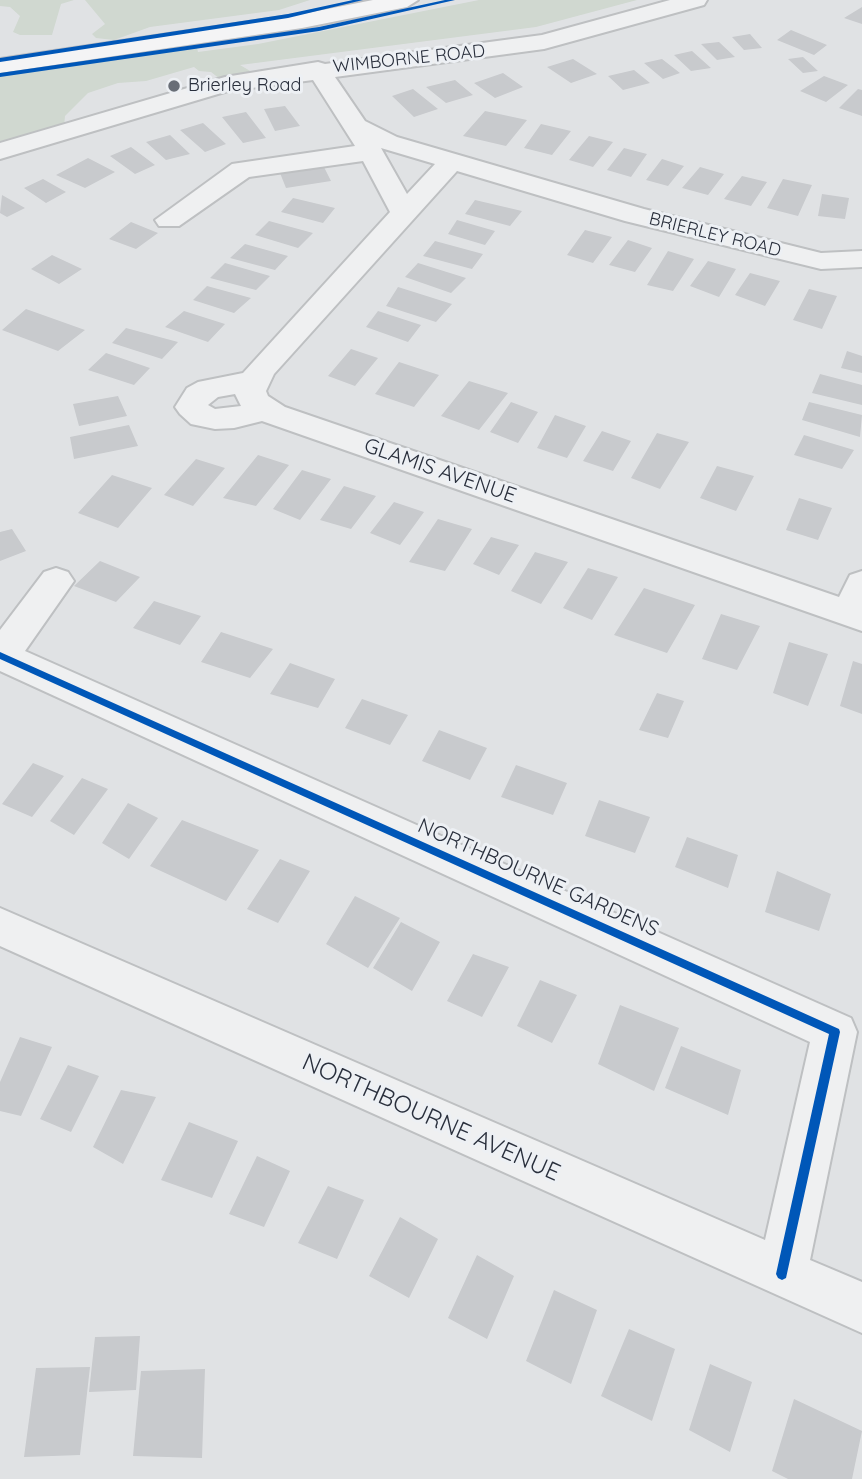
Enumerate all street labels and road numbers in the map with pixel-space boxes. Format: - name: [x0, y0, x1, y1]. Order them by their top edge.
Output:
- street label: WIMBORNE ROAD: [332, 40, 486, 78]
- street label: BRIERLEY ROAD: [647, 208, 783, 262]
- street label: GLAMIS AVENUE: [361, 433, 519, 509]
- street label: NORTHBOURNE GARDENS: [414, 813, 662, 943]
- street label: NORTHBOURNE AVENUE: [298, 1048, 564, 1188]

